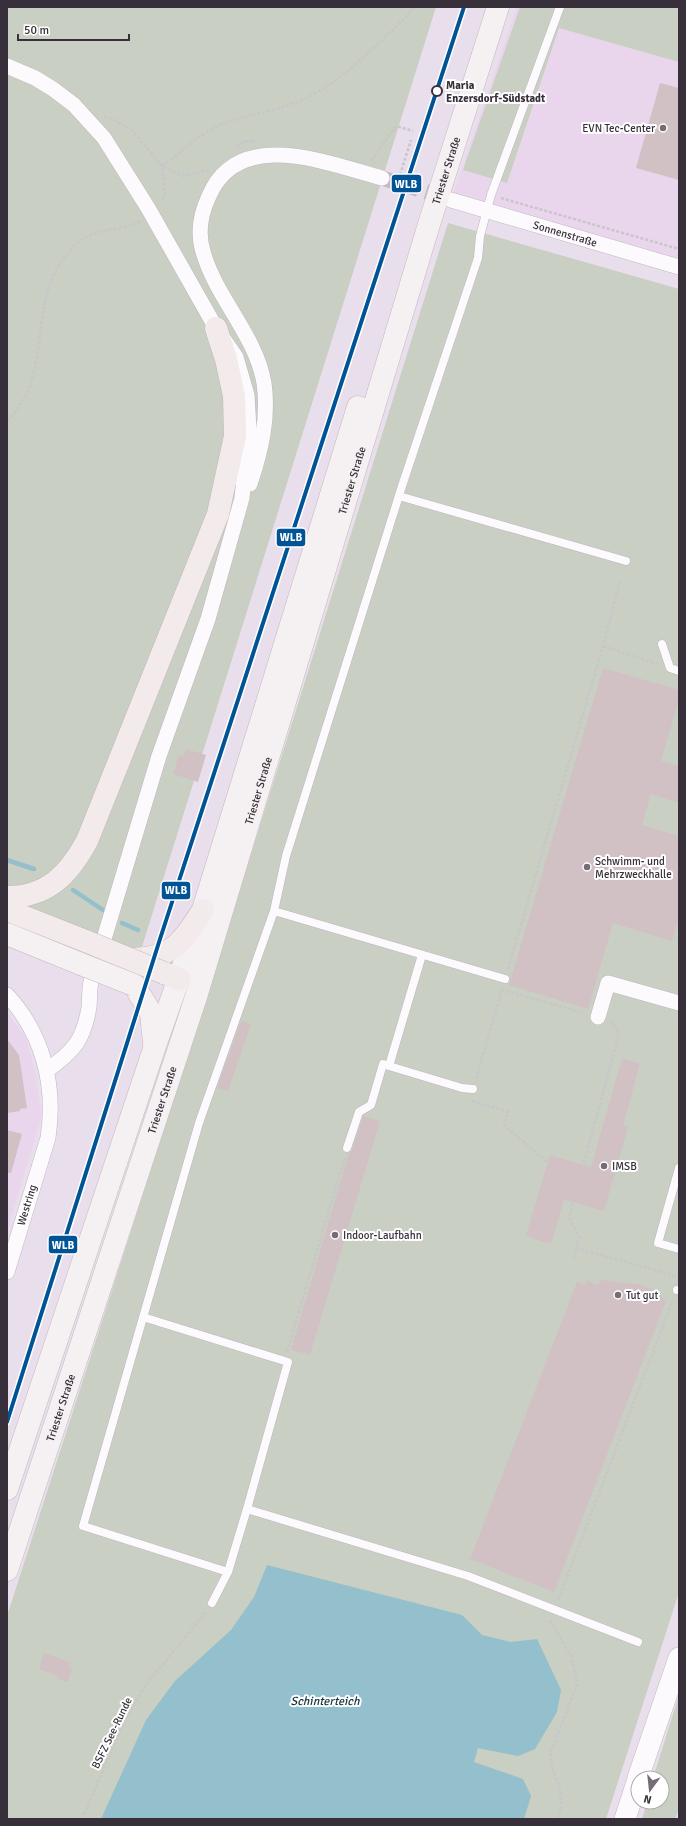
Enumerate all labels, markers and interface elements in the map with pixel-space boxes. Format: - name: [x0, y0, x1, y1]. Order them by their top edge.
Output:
- scale bar: [18, 16, 129, 42]
- text: 50 m: [24, 23, 49, 38]
- place label: Maria Enzersdorf-Südstadt: [446, 79, 545, 105]
- marker: Maria Enzersdorf-Südstadt: [431, 85, 443, 97]
- place label: EVN Tec-Center: [582, 122, 655, 135]
- marker: EVN Tec-Center: [658, 123, 668, 133]
- street label: Triester Straße: [429, 135, 463, 206]
- line badge: WLB: [391, 174, 422, 193]
- text: WLB: [395, 178, 417, 191]
- street label: Sonnenstraße: [532, 218, 599, 249]
- street label: Triester Straße: [335, 445, 368, 516]
- line badge: WLB: [276, 528, 306, 547]
- text: WLB: [280, 531, 302, 544]
- street label: Triester Straße: [242, 755, 275, 826]
- place label: Schwimm- und Mehrzweckhalle: [595, 855, 672, 881]
- marker: Schwimm- und Mehrzweckhalle: [582, 862, 592, 872]
- line badge: WLB: [161, 881, 191, 900]
- text: WLB: [165, 884, 187, 897]
- street label: Triester Straße: [145, 1065, 179, 1135]
- place label: IMSB: [612, 1160, 637, 1173]
- marker: IMSB: [599, 1161, 609, 1171]
- street label: Westring: [15, 1183, 39, 1227]
- place label: Indoor-Laufbahn: [343, 1229, 422, 1242]
- marker: Indoor-Laufbahn: [330, 1230, 340, 1240]
- line badge: WLB: [48, 1235, 78, 1254]
- text: WLB: [52, 1239, 74, 1252]
- place label: Tut gut: [626, 1289, 659, 1302]
- marker: Tut gut: [613, 1290, 623, 1300]
- street label: Triester Straße: [43, 1372, 78, 1443]
- water label: Schinterteich: [291, 1694, 360, 1709]
- street label: BSFZ See-Runde: [89, 1695, 135, 1771]
- north arrow: [630, 1770, 670, 1810]
- text: N: [642, 1792, 653, 1806]

